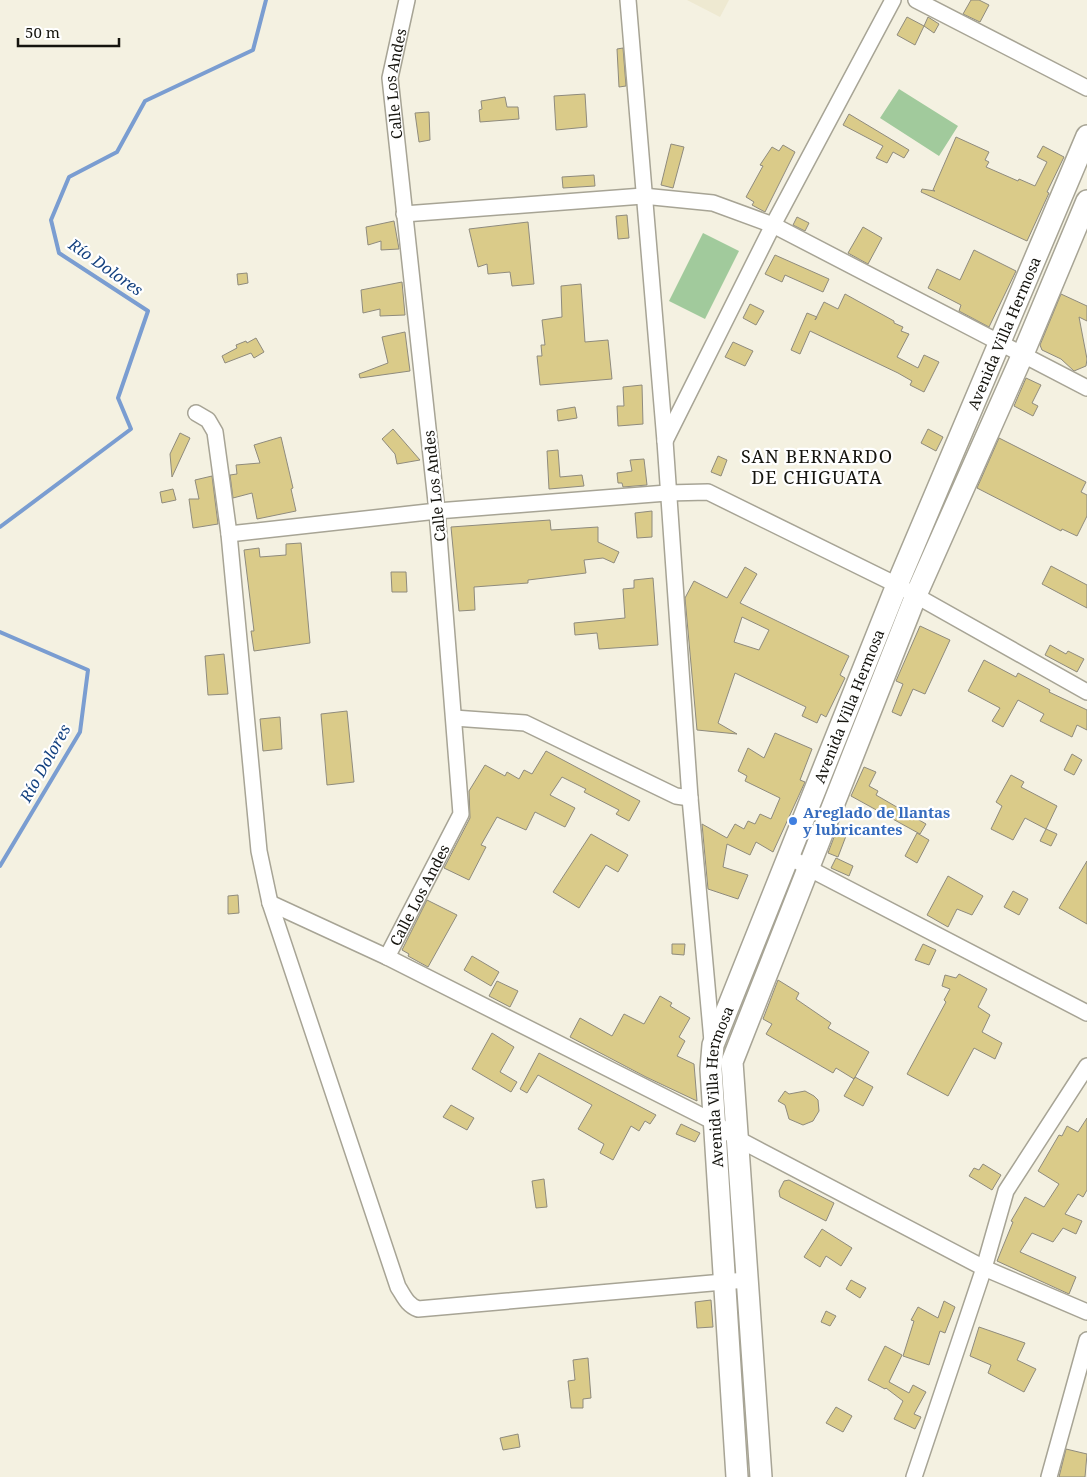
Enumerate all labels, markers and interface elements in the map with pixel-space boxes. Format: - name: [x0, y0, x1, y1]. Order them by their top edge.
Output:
- scale bar: [18, 15, 119, 47]
- text: 50 m: [25, 22, 60, 42]
- street label: Calle Los Andes: [380, 26, 411, 140]
- water label: Río Dolores: [64, 233, 148, 301]
- street label: Avenida Villa Hermosa: [962, 253, 1045, 412]
- street label: Calle Los Andes: [418, 429, 450, 543]
- district label: SAN BERNARDO DE CHIGUATA: [741, 444, 893, 489]
- street label: Avenida Villa Hermosa: [809, 626, 888, 786]
- water label: Río Dolores: [14, 720, 76, 807]
- place label: Areglado de llantas y lubricantes: [803, 802, 950, 839]
- marker: Areglado de llantas y lubricantes: [787, 815, 799, 827]
- street label: Calle Los Andes: [385, 840, 454, 949]
- street label: Avenida Villa Hermosa: [701, 1003, 738, 1168]

